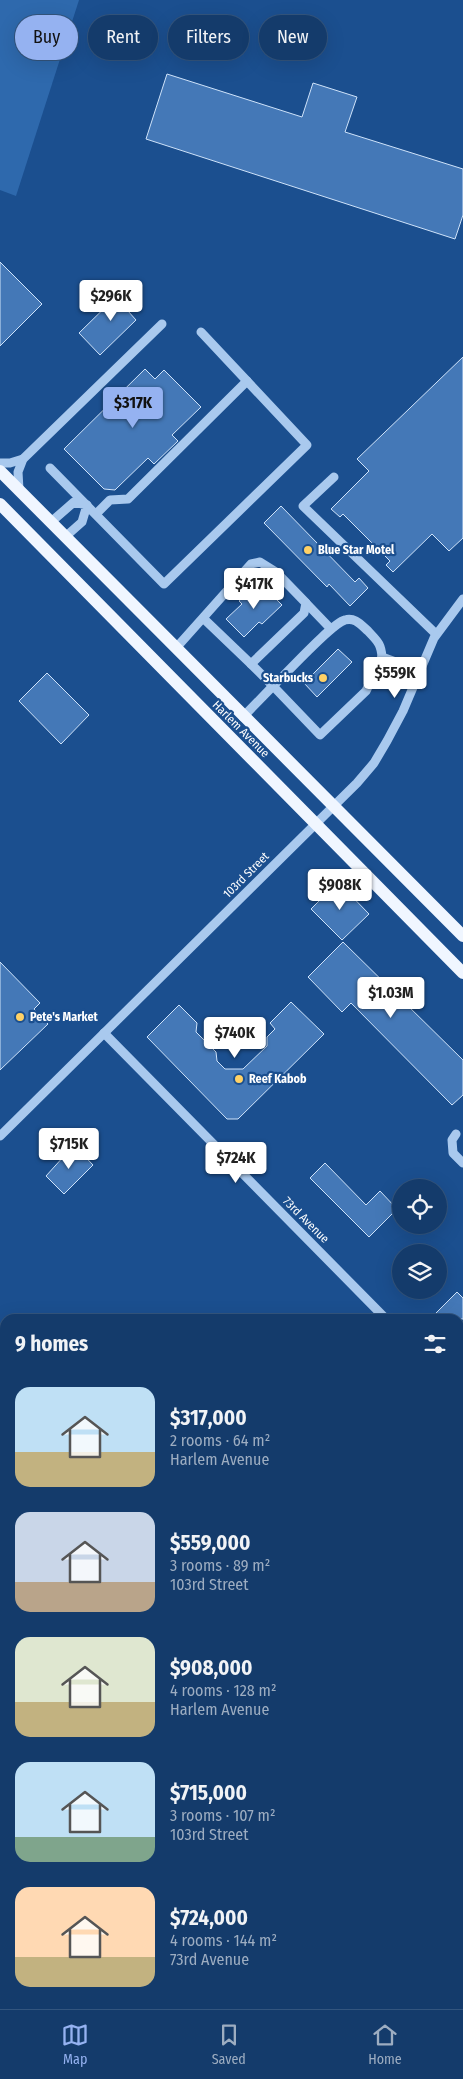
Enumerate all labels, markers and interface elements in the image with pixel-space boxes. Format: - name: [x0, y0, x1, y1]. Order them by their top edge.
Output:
- chip: Buy: [15, 15, 78, 60]
- chip: Rent: [88, 15, 158, 60]
- chip: Filters: [168, 15, 249, 60]
- chip: New: [259, 15, 327, 60]
- pin: $296K: [76, 280, 146, 322]
- text: $296K: [90, 286, 132, 305]
- pin: $317K: [98, 386, 168, 429]
- text: $317K: [114, 393, 152, 412]
- place label: Blue Star Motel: [318, 543, 395, 557]
- marker: Blue Star Motel: [302, 544, 314, 556]
- pin: $417K: [219, 568, 289, 610]
- text: $417K: [235, 574, 273, 593]
- pin: $559K: [360, 656, 430, 699]
- text: $559K: [375, 663, 415, 682]
- place label: Starbucks: [263, 671, 314, 685]
- marker: Starbucks: [317, 672, 329, 684]
- street label: Harlem Avenue: [210, 698, 272, 760]
- street label: 103rd Street: [220, 849, 272, 901]
- pin: $908K: [305, 868, 375, 911]
- text: $908K: [319, 875, 361, 894]
- pin: $1.03M: [350, 976, 432, 1019]
- text: $1.03M: [368, 983, 414, 1002]
- place label: Pete's Market: [30, 1010, 99, 1024]
- marker: Pete's Market: [14, 1011, 26, 1023]
- pin: $740K: [200, 1016, 270, 1059]
- text: $740K: [215, 1023, 255, 1042]
- place label: Reef Kabob: [249, 1072, 307, 1086]
- marker: Reef Kabob: [233, 1073, 245, 1085]
- pin: $715K: [34, 1128, 104, 1170]
- text: $715K: [50, 1134, 88, 1153]
- pin: $724K: [201, 1142, 271, 1184]
- text: $724K: [216, 1148, 256, 1167]
- map controls: [392, 1179, 447, 1299]
- button: locate: [392, 1179, 447, 1234]
- street label: 73rd Avenue: [280, 1194, 332, 1246]
- button: layers: [392, 1244, 447, 1299]
- icon: filters: [421, 1330, 449, 1358]
- text: 9 homes: [15, 1331, 88, 1357]
- text: $317,000: [170, 1405, 247, 1431]
- icon: home: [55, 1407, 115, 1467]
- text: 2 rooms · 64 m²: [170, 1431, 270, 1450]
- text: Harlem Avenue: [170, 1450, 269, 1469]
- text: $559,000: [170, 1530, 250, 1556]
- icon: home: [55, 1532, 115, 1592]
- text: 3 rooms · 89 m²: [170, 1556, 270, 1575]
- text: 103rd Street: [170, 1575, 248, 1594]
- text: $908,000: [170, 1655, 252, 1681]
- icon: home: [55, 1657, 115, 1717]
- text: 4 rooms · 128 m²: [170, 1681, 277, 1700]
- text: Harlem Avenue: [170, 1700, 269, 1719]
- text: $715,000: [170, 1780, 247, 1806]
- icon: home: [55, 1782, 115, 1842]
- text: 3 rooms · 107 m²: [170, 1806, 276, 1825]
- text: 103rd Street: [170, 1825, 248, 1844]
- text: $724,000: [170, 1905, 248, 1931]
- icon: home: [55, 1907, 115, 1967]
- text: 4 rooms · 144 m²: [170, 1931, 277, 1950]
- text: 73rd Avenue: [170, 1950, 249, 1969]
- tab: Map: [61, 2021, 89, 2068]
- tab: Saved: [212, 2021, 246, 2068]
- tab: Home: [368, 2021, 402, 2068]

